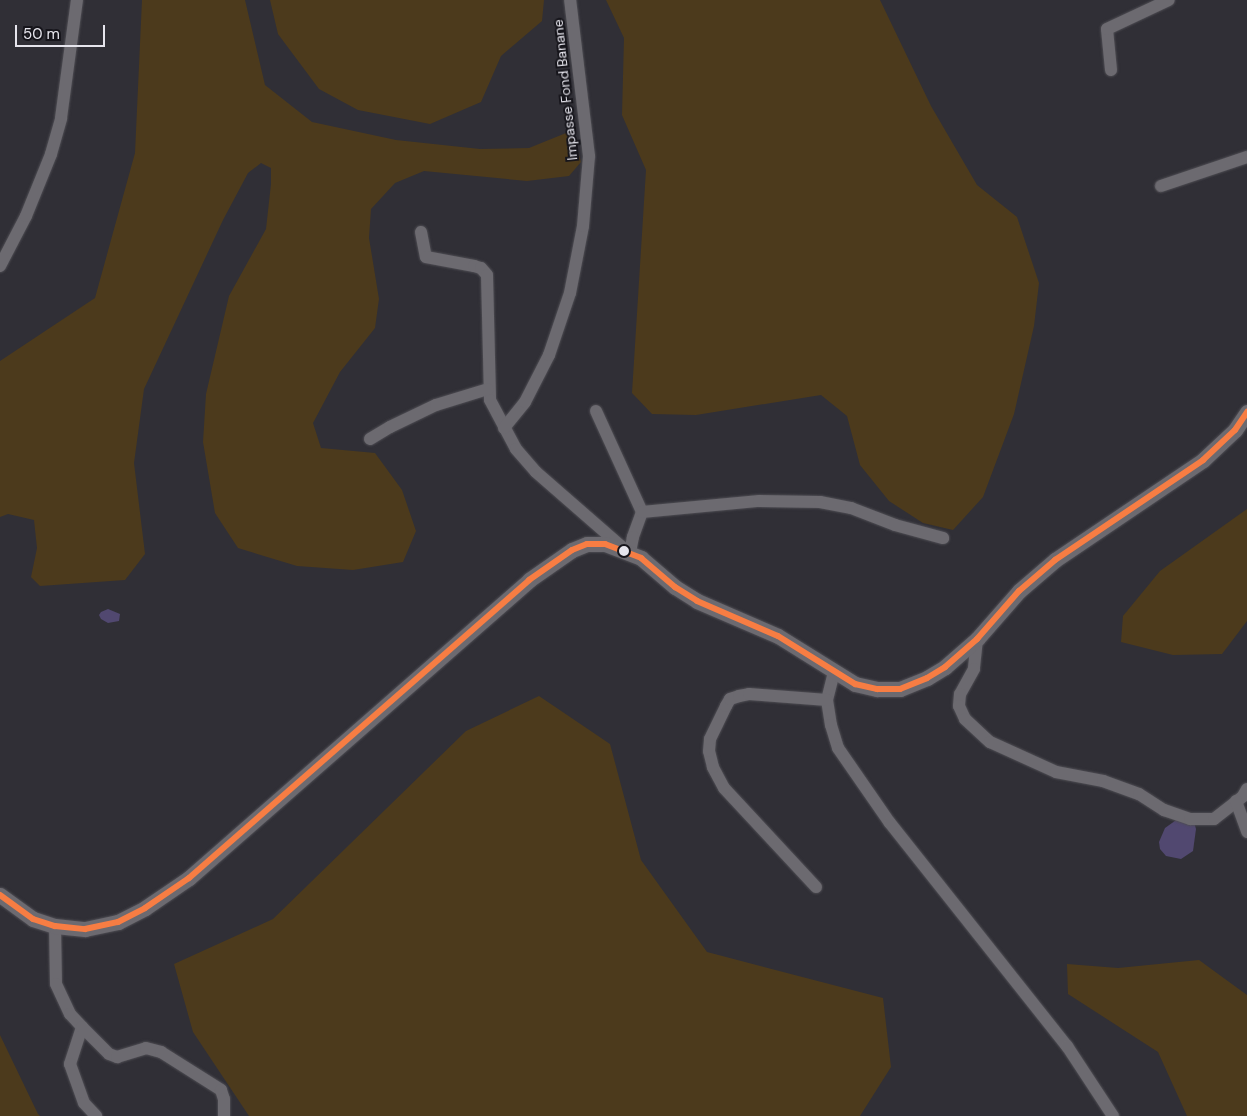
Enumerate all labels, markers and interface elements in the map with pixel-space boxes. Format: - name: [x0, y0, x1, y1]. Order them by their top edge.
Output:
- scale bar: [18, 15, 108, 47]
- street label: Impasse Fond Banane: [549, 19, 581, 161]
- text: 50 m: [23, 24, 60, 44]
- unlabelled marker: [619, 546, 629, 556]

